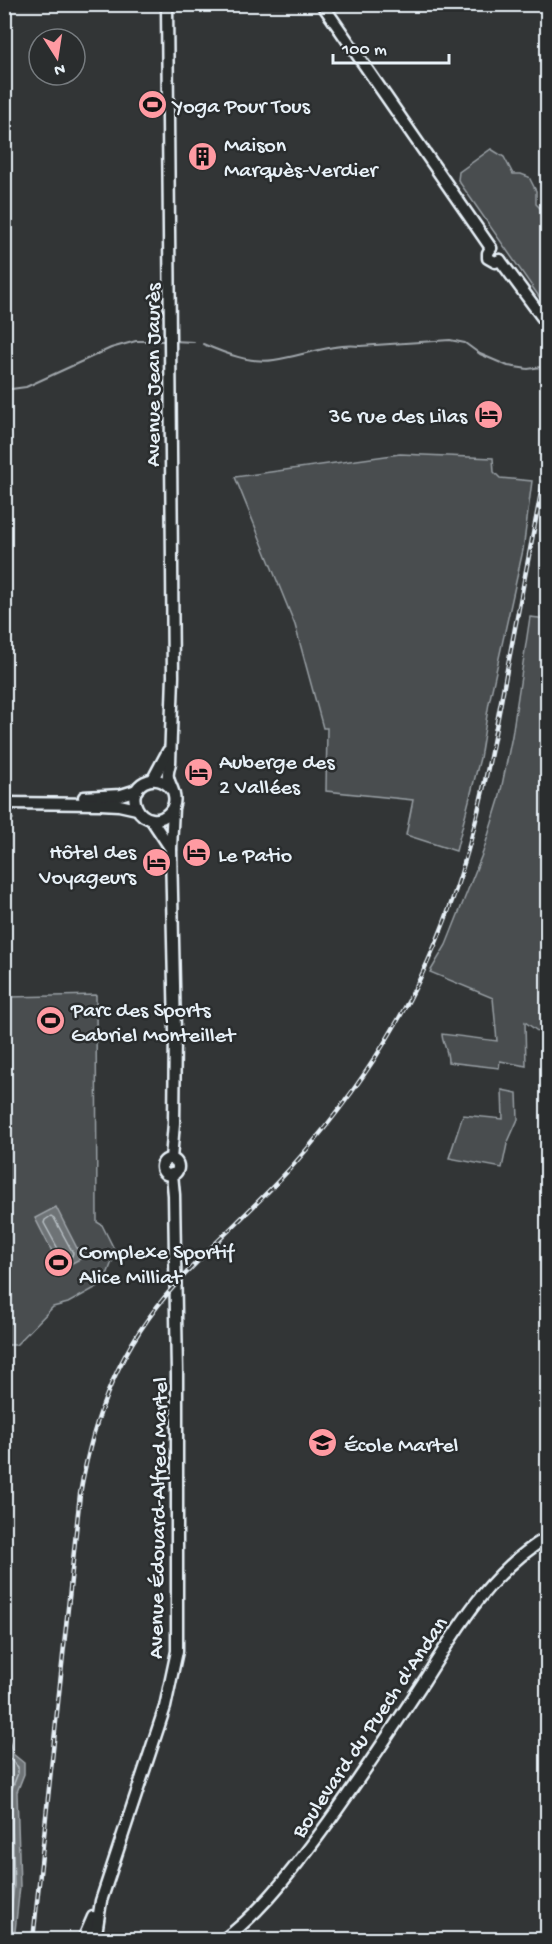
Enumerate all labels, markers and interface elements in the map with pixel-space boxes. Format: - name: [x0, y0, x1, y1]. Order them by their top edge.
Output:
- north arrow: [27, 27, 87, 87]
- scale bar: [333, 27, 448, 65]
- text: 100 m: [341, 40, 387, 61]
- text: N: [52, 58, 66, 79]
- sports icon: Yoga Pour Tous: [136, 88, 168, 120]
- place label: Yoga Pour Tous: [171, 95, 311, 121]
- place label: Maison Marquès-Verdier: [224, 134, 380, 185]
- building icon: Maison Marquès-Verdier: [187, 140, 219, 172]
- street label: Avenue Jean Jaurès: [142, 282, 168, 467]
- hotel icon: 36 rue des Lilas: [472, 398, 504, 430]
- place label: 36 rue des Lilas: [328, 405, 468, 431]
- place label: Auberge des 2 Vallées: [219, 751, 335, 802]
- hotel icon: Auberge des 2 Vallées: [182, 757, 214, 789]
- hotel icon: Le Patio: [181, 837, 213, 869]
- place label: Hôtel des Voyageurs: [38, 841, 137, 892]
- place label: Le Patio: [218, 844, 292, 870]
- hotel icon: Hôtel des Voyageurs: [141, 847, 173, 879]
- place label: Parc des Sports Gabriel Monteillet: [70, 999, 237, 1050]
- sports icon: Parc des Sports Gabriel Monteillet: [34, 1005, 66, 1037]
- place label: Complexe Sportif Alice Milliat: [79, 1241, 236, 1292]
- sports icon: Complexe Sportif Alice Milliat: [42, 1247, 74, 1279]
- street label: Avenue Édouard-Alfred Martel: [145, 1377, 175, 1659]
- school or university icon: École Martel: [307, 1427, 339, 1459]
- place label: École Martel: [344, 1434, 459, 1460]
- street label: Boulevard du Puech d'Andan: [287, 1612, 455, 1845]

